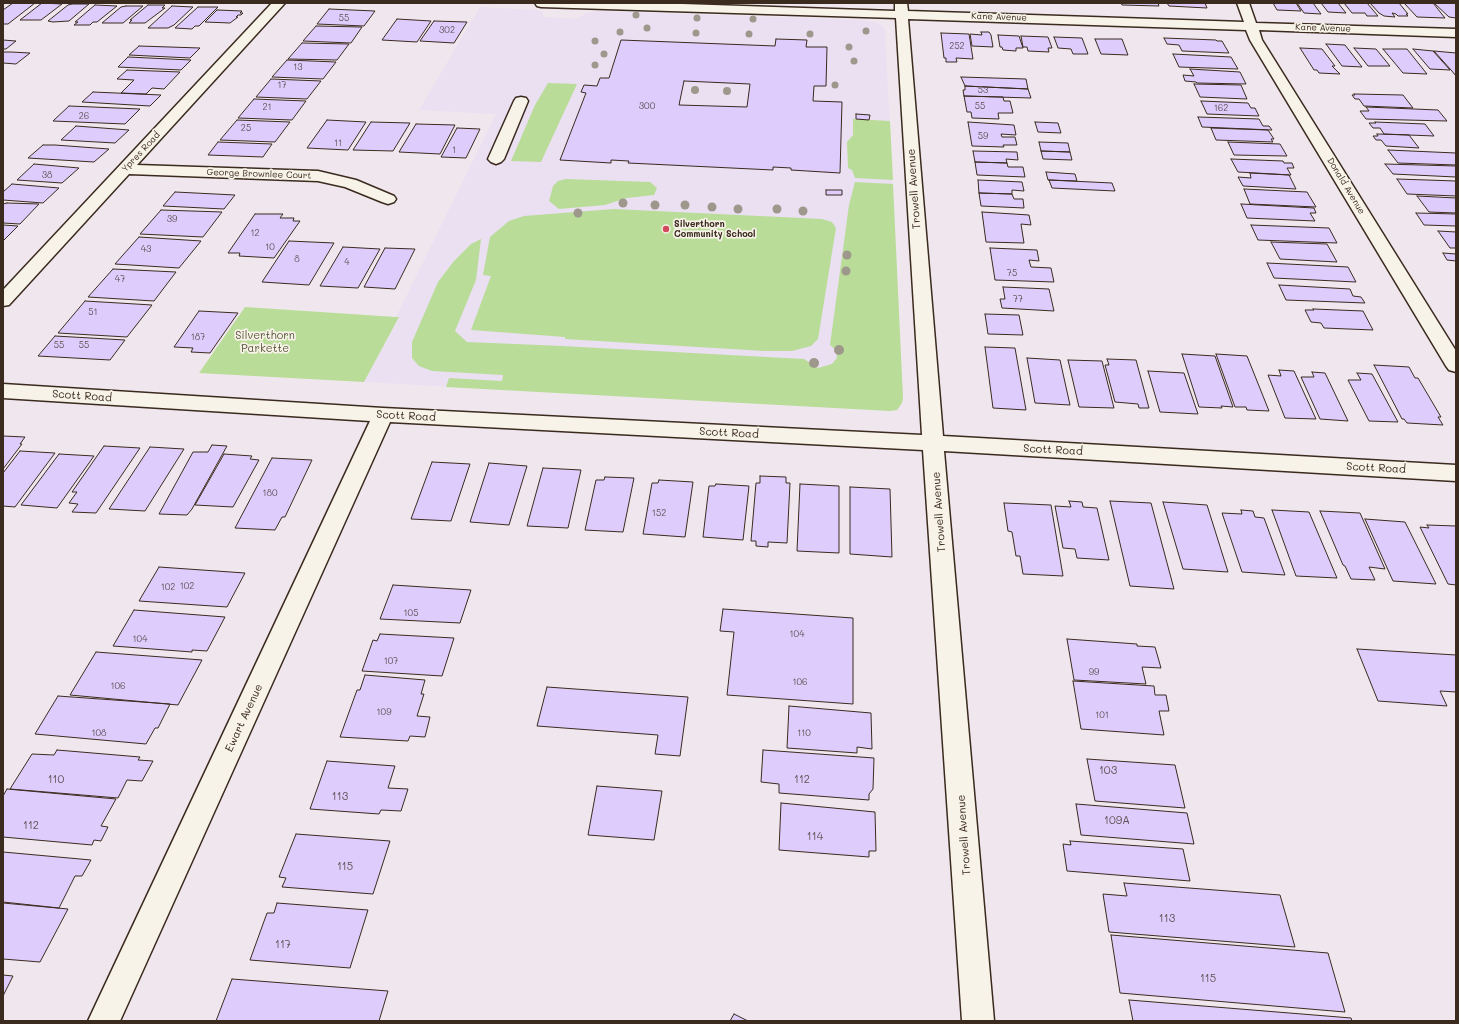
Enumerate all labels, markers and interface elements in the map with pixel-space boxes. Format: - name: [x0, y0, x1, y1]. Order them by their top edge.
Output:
- street label: Kane Avenue: [971, 11, 1027, 23]
- house number: 55: [339, 13, 349, 23]
- street label: Kane Avenue: [1295, 22, 1351, 34]
- house number: 302: [439, 25, 455, 35]
- house number: 252: [949, 41, 965, 51]
- house number: 13: [293, 62, 303, 72]
- house number: 17: [277, 80, 287, 90]
- house number: 53: [978, 85, 988, 95]
- house number: 300: [639, 101, 655, 111]
- house number: 55: [975, 101, 985, 111]
- house number: 21: [262, 102, 272, 112]
- house number: 162: [1214, 103, 1228, 113]
- house number: 26: [79, 111, 89, 121]
- house number: 25: [241, 123, 251, 133]
- street label: Ypres Road: [120, 130, 162, 174]
- house number: 59: [978, 131, 988, 141]
- house number: 11: [334, 138, 342, 148]
- house number: 1: [452, 145, 456, 155]
- street label: Trowell Avenue: [905, 148, 923, 230]
- street label: Donald Avenue: [1325, 156, 1367, 216]
- street label: George Brownlee Court: [207, 167, 311, 181]
- house number: 38: [42, 170, 52, 180]
- house number: 39: [167, 214, 177, 224]
- place label: Silverthorn Community School: [674, 219, 756, 240]
- marker: Silverthorn Community School: [661, 224, 671, 234]
- house number: 12: [250, 228, 260, 238]
- house number: 10: [265, 242, 275, 252]
- house number: 43: [141, 244, 151, 254]
- house number: 8: [294, 254, 300, 264]
- house number: 4: [344, 257, 350, 267]
- house number: 75: [1007, 268, 1017, 278]
- house number: 47: [115, 274, 125, 284]
- house number: 77: [1013, 294, 1023, 304]
- house number: 51: [88, 307, 98, 317]
- park label: Silverthorn Parkette: [235, 329, 295, 355]
- house number: 187: [191, 332, 205, 342]
- house number: 55: [54, 340, 64, 350]
- house number: 55: [79, 340, 89, 350]
- street label: Scott Road: [52, 387, 112, 405]
- street label: Scott Road: [376, 408, 436, 424]
- street label: Scott Road: [699, 425, 759, 441]
- street label: Scott Road: [1023, 442, 1083, 458]
- street label: Scott Road: [1346, 460, 1406, 476]
- street label: Trowell Avenue: [930, 471, 948, 553]
- house number: 180: [262, 488, 278, 498]
- house number: 152: [652, 508, 666, 518]
- house number: 102: [180, 581, 194, 591]
- house number: 102: [161, 582, 175, 592]
- house number: 105: [404, 608, 418, 618]
- house number: 104: [790, 629, 804, 639]
- house number: 104: [133, 634, 147, 644]
- house number: 107: [384, 656, 398, 666]
- house number: 99: [1089, 667, 1099, 677]
- house number: 106: [792, 677, 808, 687]
- house number: 106: [110, 681, 126, 691]
- street label: Ewart Avenue: [222, 682, 266, 754]
- house number: 109: [377, 707, 391, 717]
- house number: 101: [1095, 710, 1109, 720]
- house number: 108: [91, 728, 107, 738]
- house number: 110: [797, 728, 811, 738]
- house number: 103: [1099, 764, 1117, 778]
- house number: 110: [48, 773, 64, 787]
- house number: 112: [794, 773, 810, 787]
- house number: 113: [332, 790, 348, 804]
- street label: Trowell Avenue: [955, 794, 973, 876]
- house number: 109A: [1104, 814, 1130, 828]
- house number: 112: [23, 819, 39, 833]
- house number: 114: [807, 830, 823, 844]
- house number: 115: [337, 860, 353, 874]
- house number: 113: [1159, 912, 1175, 926]
- house number: 117: [275, 938, 291, 952]
- house number: 115: [1200, 972, 1216, 986]

